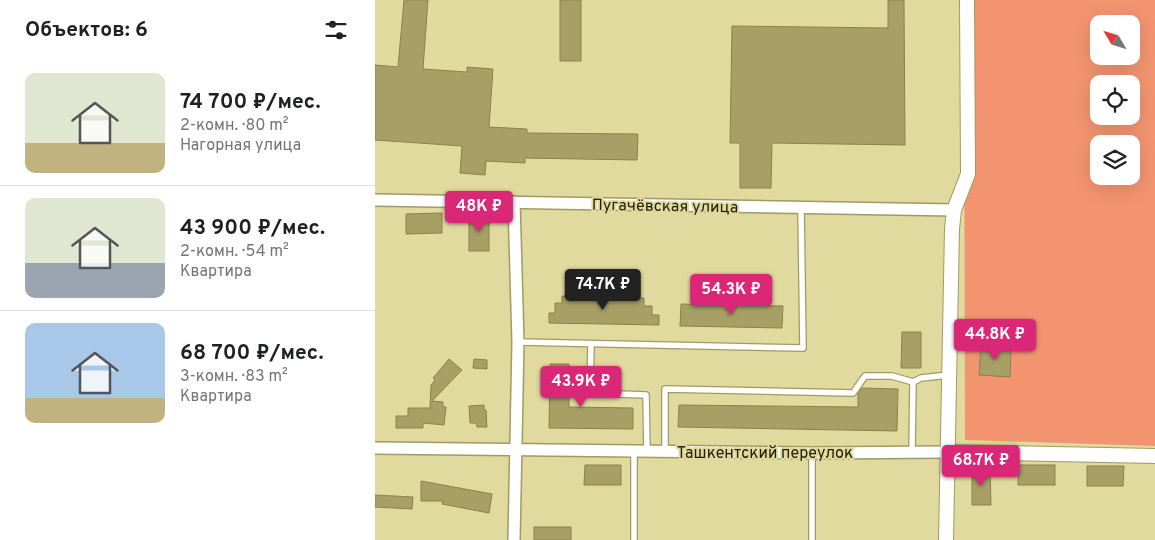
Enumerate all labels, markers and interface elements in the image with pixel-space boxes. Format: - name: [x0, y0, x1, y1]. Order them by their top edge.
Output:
- north arrow: [1090, 15, 1140, 65]
- map controls: [1090, 15, 1140, 185]
- icon: filters: [322, 16, 350, 44]
- text: Объектов: 6: [25, 17, 148, 44]
- button: locate: [1090, 75, 1140, 125]
- text: 74 700 ₽/мес.: [180, 89, 321, 116]
- icon: home: [65, 93, 125, 153]
- text: 2-комн. · 80 m²: [180, 116, 289, 136]
- button: layers: [1090, 135, 1140, 185]
- text: Нагорная улица: [180, 136, 301, 156]
- pin: 48K ₽: [444, 190, 514, 233]
- street label: Пугачёвская улица: [592, 196, 738, 218]
- text: 48K ₽: [456, 197, 502, 217]
- text: 43 900 ₽/мес.: [180, 215, 325, 242]
- icon: home: [65, 218, 125, 278]
- text: 2-комн. · 54 m²: [180, 242, 289, 262]
- text: Квартира: [180, 262, 252, 282]
- pin: 74.7K ₽: [557, 268, 649, 311]
- pin: 54.3K ₽: [685, 274, 777, 316]
- text: 74.7K ₽: [576, 275, 630, 295]
- text: 54.3K ₽: [701, 280, 761, 300]
- pin: 44.8K ₽: [949, 318, 1041, 361]
- text: 44.8K ₽: [965, 325, 1025, 345]
- text: 68 700 ₽/мес.: [180, 340, 324, 367]
- icon: home: [65, 343, 125, 403]
- pin: 43.9K ₽: [535, 366, 627, 408]
- text: 3-комн. · 83 m²: [180, 367, 288, 387]
- text: 43.9K ₽: [551, 372, 611, 392]
- text: Квартира: [180, 387, 252, 407]
- street label: Ташкентский переулок: [677, 444, 853, 464]
- pin: 68.7K ₽: [935, 444, 1027, 487]
- text: 68.7K ₽: [953, 451, 1009, 471]

